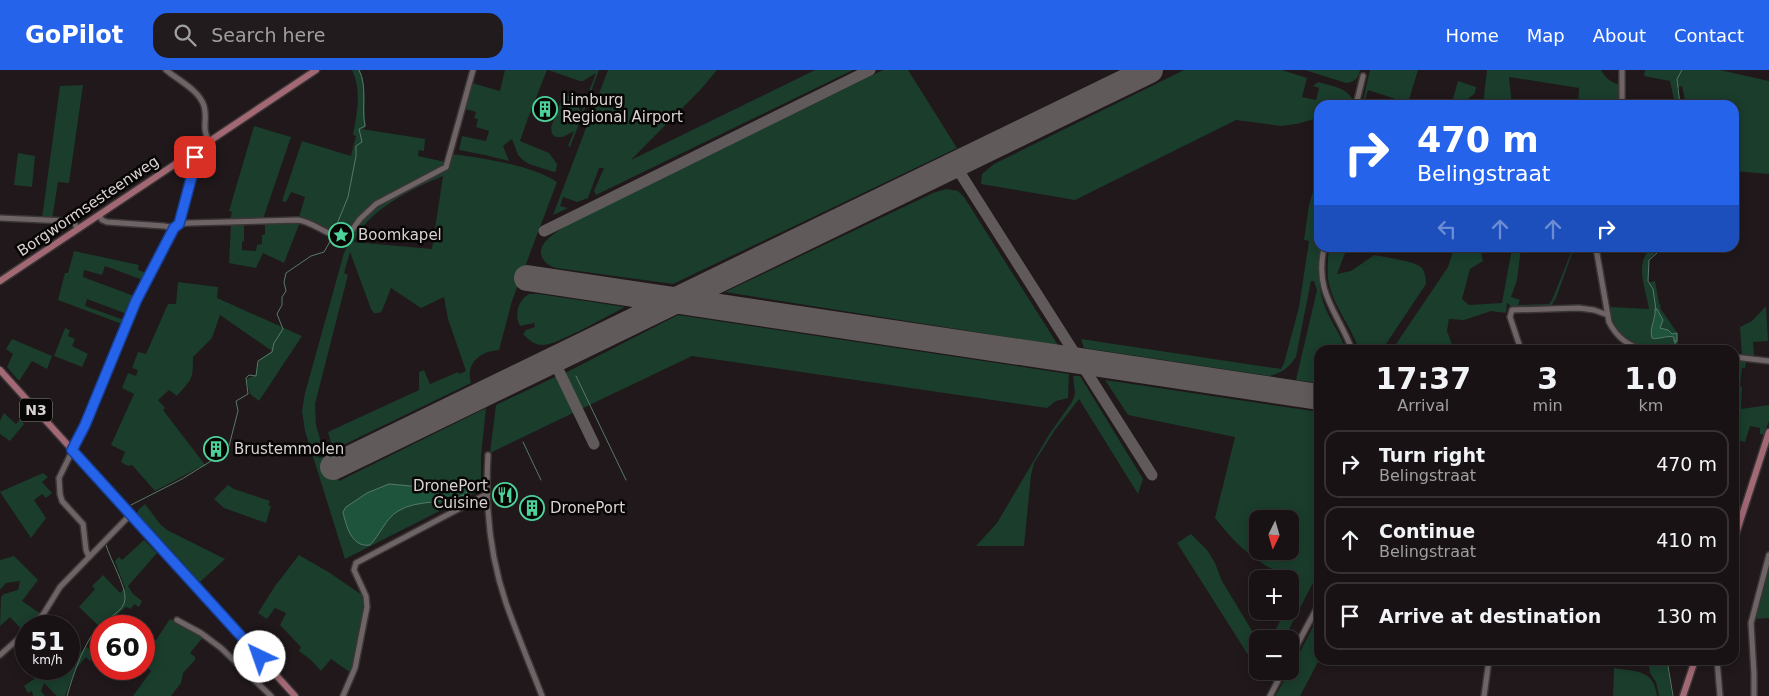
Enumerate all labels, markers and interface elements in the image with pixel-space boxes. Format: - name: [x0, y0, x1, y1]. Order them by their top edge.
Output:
- search box: [153, 13, 503, 58]
- text: GoPilot: [25, 21, 123, 49]
- icon: search: [171, 21, 199, 49]
- text: Search here: [211, 24, 325, 46]
- text: Home: [1446, 25, 1499, 46]
- text: Map: [1527, 25, 1565, 46]
- text: About: [1593, 25, 1646, 46]
- text: Contact: [1674, 25, 1744, 46]
- place label: Limburg Regional Airport: [562, 91, 683, 126]
- building icon: Limburg Regional Airport: [532, 96, 558, 122]
- icon: right: [1334, 120, 1399, 185]
- text: 470 m: [1417, 120, 1539, 160]
- pin: [174, 136, 216, 178]
- icon: arrive: [181, 143, 209, 171]
- street label: Borgwormsesteenweg: [14, 152, 162, 260]
- text: Belingstraat: [1417, 161, 1550, 186]
- icon: left: [1433, 215, 1461, 243]
- icon: ahead: [1486, 215, 1514, 243]
- icon: ahead: [1539, 215, 1567, 243]
- icon: right: [1592, 215, 1620, 243]
- place icon: Boomkapel: [328, 222, 354, 248]
- place label: Boomkapel: [358, 226, 442, 244]
- text: 17:37: [1376, 361, 1471, 396]
- text: 3: [1537, 361, 1558, 396]
- text: 1.0: [1624, 361, 1677, 396]
- text: Arrival: [1397, 396, 1449, 415]
- text: min: [1533, 396, 1563, 415]
- text: km: [1638, 396, 1663, 415]
- road number: N3: [20, 398, 52, 422]
- building icon: Brustemmolen: [203, 436, 229, 462]
- place label: Brustemmolen: [234, 440, 344, 458]
- text: Turn right: [1379, 444, 1485, 466]
- icon: right: [1336, 450, 1364, 478]
- text: 470 m: [1656, 453, 1717, 475]
- text: Belingstraat: [1379, 466, 1476, 485]
- place label: DronePort Cuisine: [413, 477, 488, 512]
- restaurant icon: DronePort Cuisine: [492, 482, 518, 508]
- building icon: DronePort: [519, 495, 545, 521]
- place label: DronePort: [550, 499, 625, 517]
- north arrow: [1249, 510, 1299, 560]
- map controls: [1249, 510, 1299, 680]
- text: Continue: [1379, 520, 1475, 542]
- icon: ahead: [1336, 526, 1364, 554]
- text: 410 m: [1656, 529, 1717, 551]
- text: Belingstraat: [1379, 542, 1476, 561]
- button: +: [1249, 570, 1299, 620]
- icon: arrive: [1336, 602, 1364, 630]
- text: Arrive at destination: [1379, 605, 1601, 627]
- text: 130 m: [1656, 605, 1717, 627]
- speed limit sign: 60: [90, 615, 155, 680]
- text: 51: [30, 627, 65, 656]
- position arrow: [233, 630, 285, 682]
- button: −: [1249, 630, 1299, 680]
- text: km/h: [32, 653, 63, 667]

